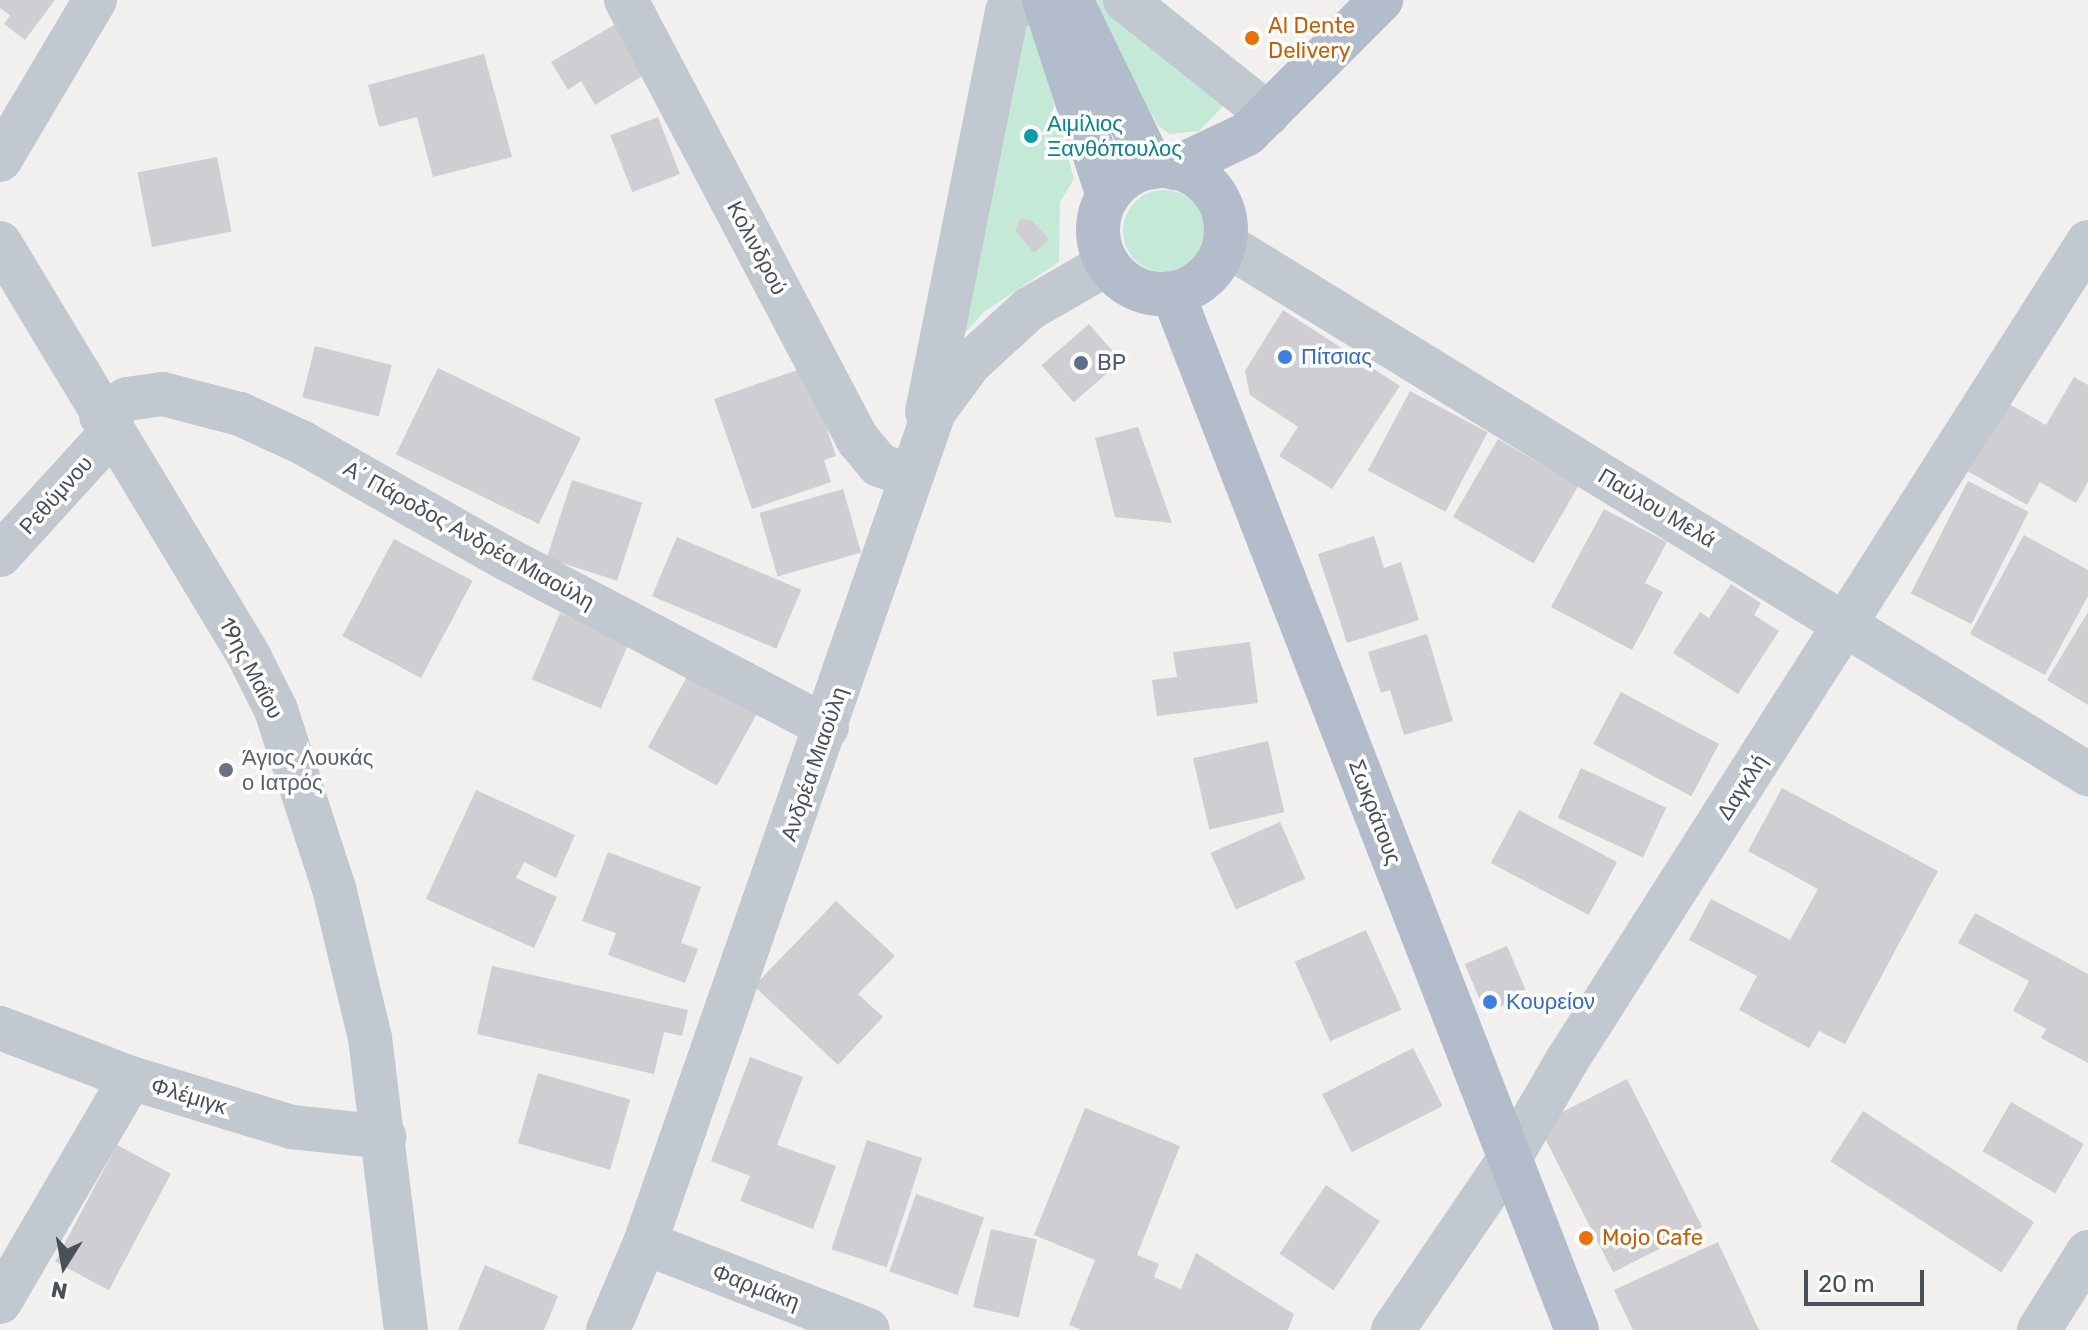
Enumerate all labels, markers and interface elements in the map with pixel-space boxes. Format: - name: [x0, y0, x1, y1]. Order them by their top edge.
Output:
- place label: Al Dente Delivery: [1268, 12, 1355, 64]
- marker: Al Dente Delivery: [1243, 29, 1261, 47]
- place label: Αιμίλιος Ξανθόπουλος: [1047, 110, 1182, 162]
- marker: Αιμίλιος Ξανθόπουλος: [1022, 127, 1040, 145]
- street label: Κολινδρού: [721, 197, 793, 299]
- place label: Πίτσιας: [1301, 344, 1372, 370]
- marker: Πίτσιας: [1276, 348, 1294, 366]
- place label: BP: [1097, 350, 1126, 376]
- marker: BP: [1072, 354, 1090, 372]
- street label: Ρεθύμνου: [14, 450, 98, 540]
- street label: Α΄ Πάροδος Ανδρέα Μιαούλη: [339, 455, 599, 615]
- street label: Παύλου Μελά: [1593, 463, 1721, 553]
- street label: 19ης Μαΐου: [213, 613, 289, 723]
- street label: Ανδρέα Μιαούλη: [775, 683, 853, 845]
- place label: Άγιος Λουκάς ο Ιατρός: [242, 744, 373, 796]
- street label: Δαγκλή: [1711, 749, 1773, 825]
- street label: Σωκράτους: [1343, 756, 1407, 868]
- marker: Άγιος Λουκάς ο Ιατρός: [217, 761, 235, 779]
- place label: Κουρείον: [1506, 989, 1595, 1015]
- marker: Κουρείον: [1481, 993, 1499, 1011]
- street label: Φλέμιγκ: [148, 1072, 230, 1120]
- place label: Mojo Cafe: [1602, 1225, 1703, 1251]
- north arrow: [24, 1226, 104, 1306]
- marker: Mojo Cafe: [1577, 1229, 1595, 1247]
- scale bar: [1808, 1254, 1928, 1304]
- street label: Φαρμάκη: [709, 1258, 803, 1316]
- text: 20 m: [1818, 1270, 1875, 1298]
- text: N: [49, 1275, 70, 1305]

